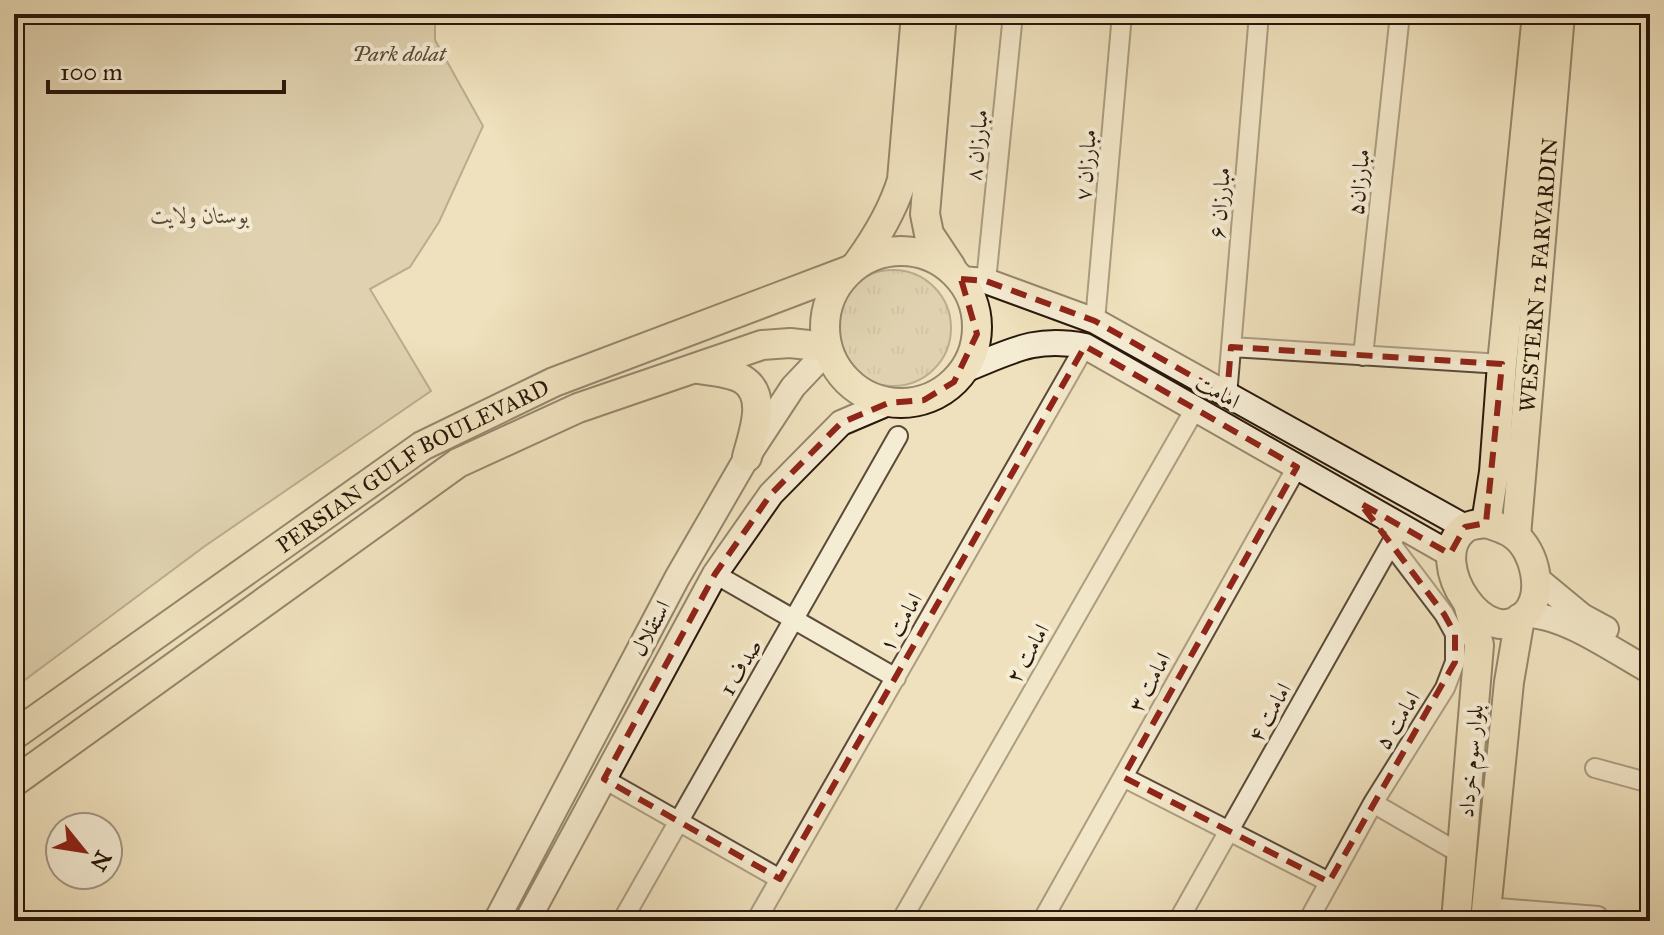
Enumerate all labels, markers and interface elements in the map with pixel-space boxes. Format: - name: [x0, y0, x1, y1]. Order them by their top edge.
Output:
- park label: Park dolat: [352, 40, 447, 67]
- scale bar: [48, 44, 284, 94]
- text: 100 m: [60, 57, 123, 87]
- street label: مبارزان ۸: [959, 108, 994, 182]
- street label: مبارزان ۷: [1069, 128, 1102, 202]
- street label: WESTERN 12 FARVARDIN: [1513, 136, 1564, 413]
- street label: مبارزان۵: [1342, 147, 1375, 217]
- street label: مبارزان ۶: [1203, 166, 1236, 240]
- park label: بوستان ولایت: [151, 202, 249, 229]
- street label: امامت: [1191, 368, 1245, 414]
- street label: PERSIAN GULF BOULEVARD: [271, 373, 554, 559]
- street label: امامت ۱: [873, 588, 928, 657]
- street label: استقلال: [625, 596, 676, 661]
- street label: امامت ۲: [1000, 619, 1055, 688]
- street label: صدف 1: [714, 634, 767, 700]
- street label: امامت ۳: [1122, 648, 1177, 717]
- street label: امامت ۴: [1242, 678, 1297, 747]
- street label: امامت ۵: [1369, 686, 1426, 755]
- street label: بلوار سوم خرداد: [1452, 703, 1495, 819]
- north arrow: [44, 811, 124, 891]
- text: N: [84, 846, 117, 876]

